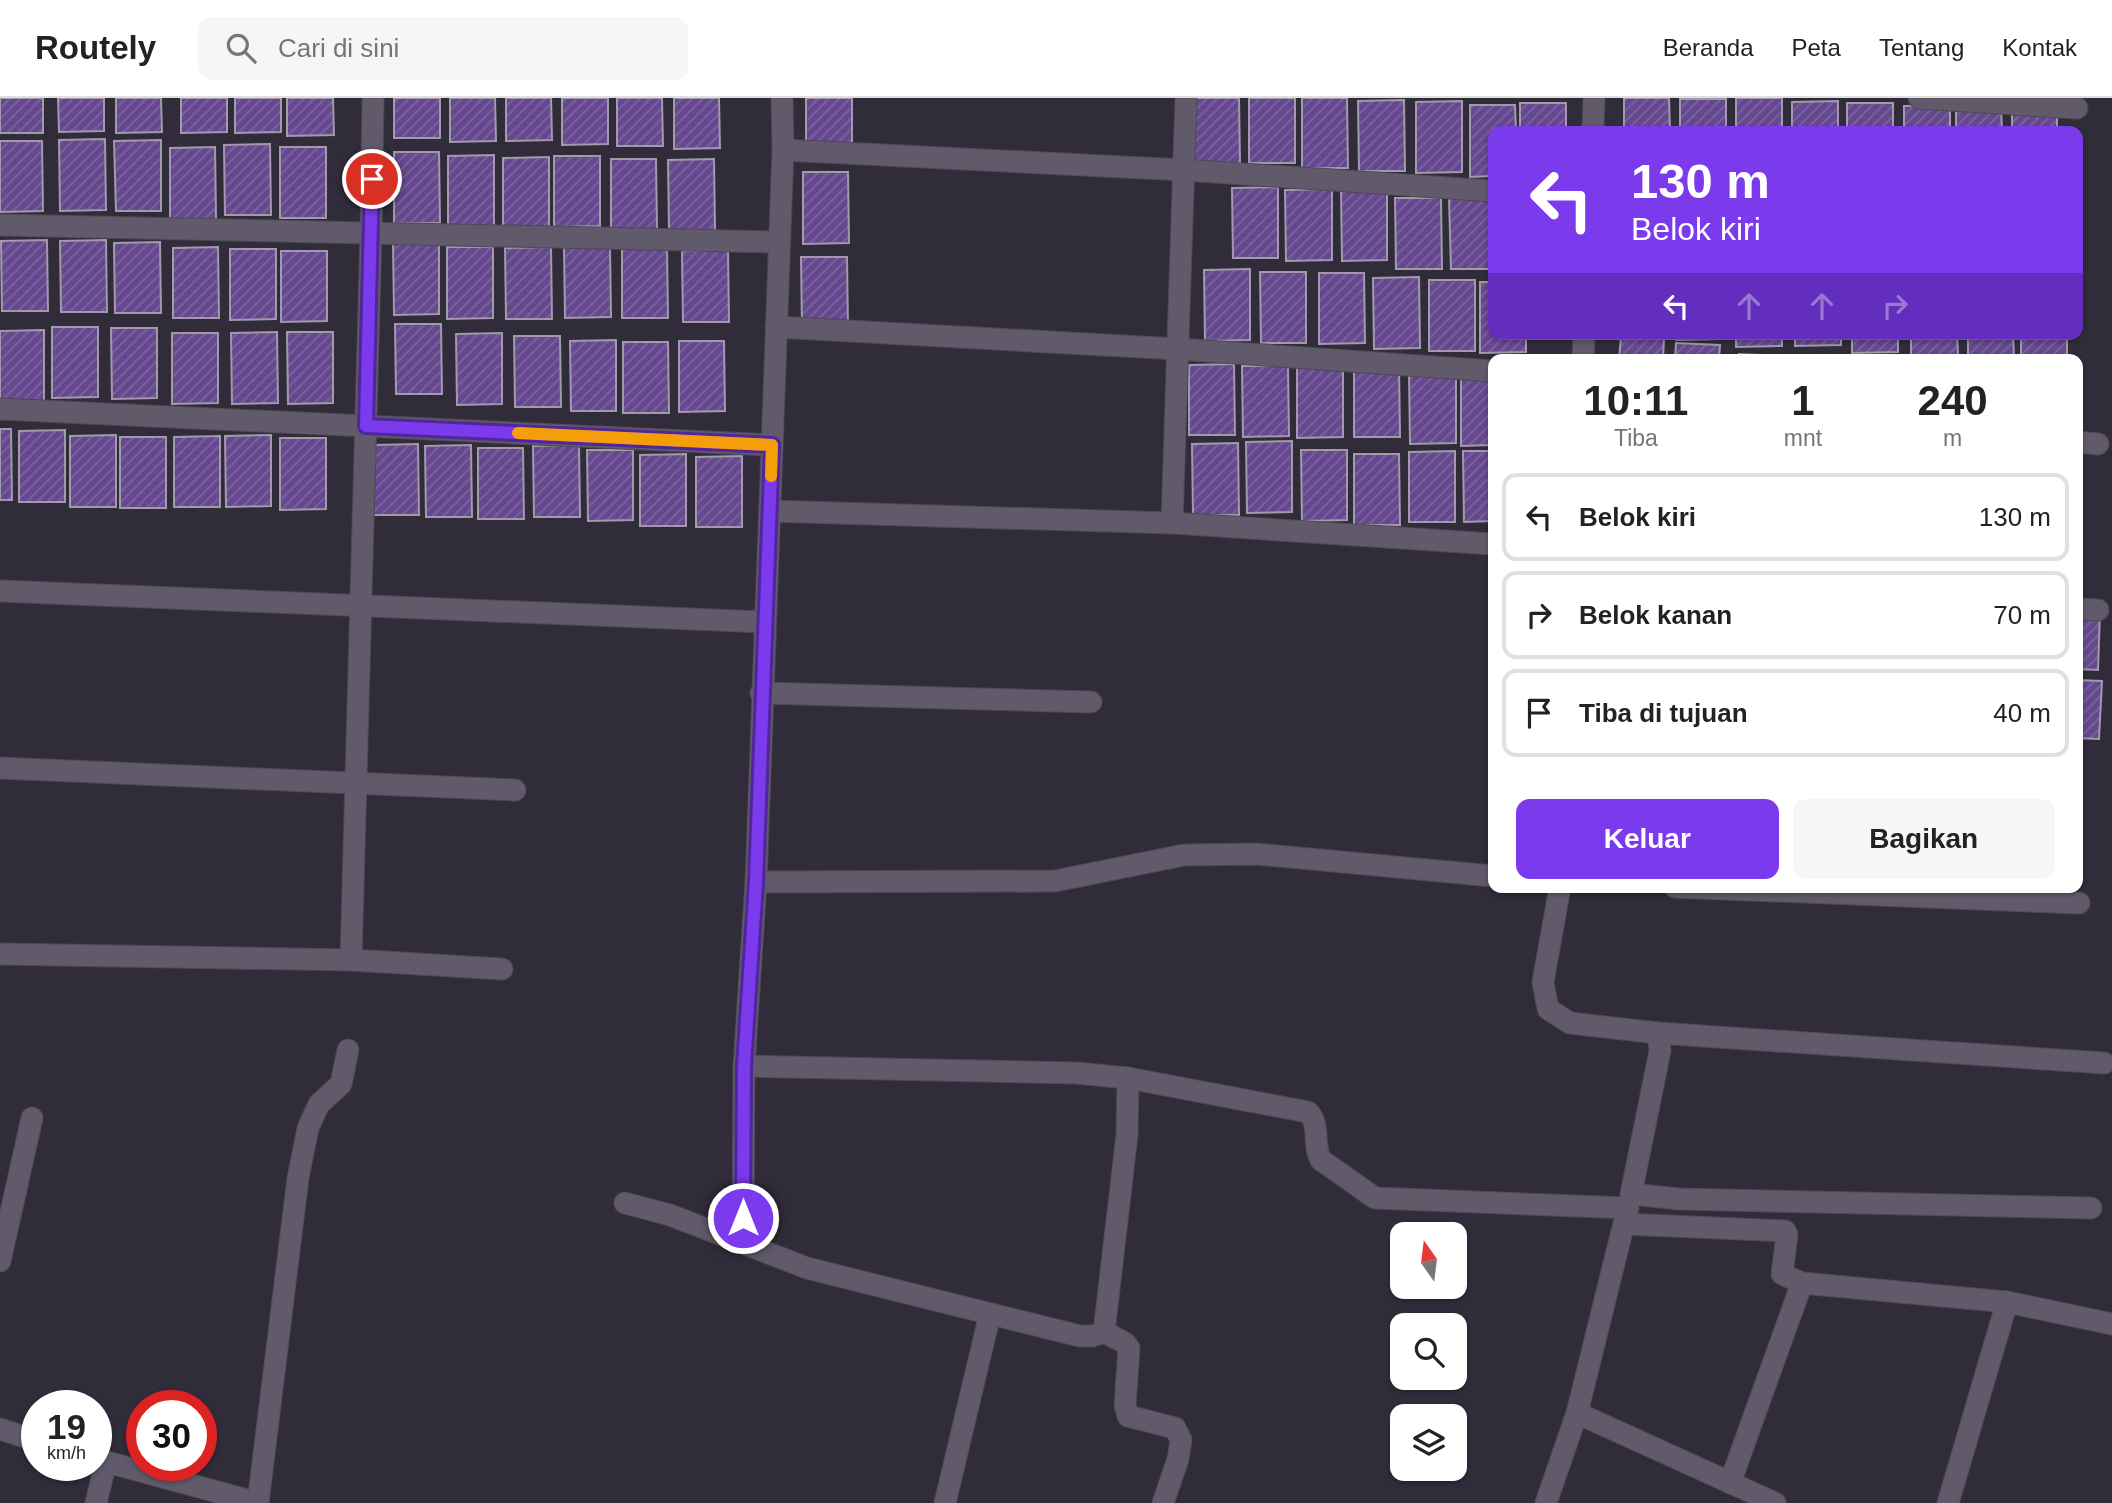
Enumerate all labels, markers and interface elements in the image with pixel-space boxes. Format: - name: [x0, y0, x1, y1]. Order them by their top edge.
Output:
- search box: [198, 17, 688, 80]
- text: Routely: [35, 29, 156, 66]
- icon: search: [222, 29, 260, 67]
- text: Cari di sini: [278, 33, 399, 63]
- text: Beranda: [1663, 34, 1754, 61]
- text: Peta: [1792, 34, 1841, 61]
- text: Tentang: [1879, 34, 1964, 61]
- text: Kontak: [2002, 34, 2077, 61]
- pin: [342, 149, 402, 209]
- icon: left: [1516, 154, 1607, 245]
- text: 130 m: [1631, 154, 1770, 208]
- icon: arrive: [353, 160, 391, 198]
- text: Belok kiri: [1631, 211, 1761, 247]
- icon: left: [1657, 287, 1695, 325]
- icon: ahead: [1730, 287, 1768, 325]
- icon: ahead: [1803, 287, 1841, 325]
- icon: right: [1876, 287, 1914, 325]
- text: 10:11: [1583, 377, 1688, 424]
- text: 1: [1791, 377, 1815, 424]
- text: 240: [1918, 377, 1988, 424]
- text: Tiba: [1614, 425, 1658, 451]
- text: mnt: [1784, 425, 1822, 451]
- text: m: [1943, 425, 1962, 451]
- icon: left: [1520, 498, 1558, 536]
- text: Belok kiri: [1579, 502, 1696, 532]
- text: 130 m: [1979, 502, 2051, 532]
- icon: right: [1520, 596, 1558, 634]
- text: Belok kanan: [1579, 600, 1732, 630]
- text: 70 m: [1993, 600, 2051, 630]
- icon: arrive: [1520, 694, 1558, 732]
- text: Tiba di tujuan: [1579, 698, 1748, 728]
- text: 40 m: [1993, 698, 2051, 728]
- button: Keluar: [1516, 799, 1779, 879]
- button: Bagikan: [1793, 799, 2055, 879]
- position arrow: [706, 1181, 780, 1255]
- north arrow: [1390, 1222, 1466, 1298]
- map controls: [1390, 1222, 1467, 1481]
- button: search: [1390, 1313, 1467, 1390]
- speed limit sign: 30: [126, 1390, 217, 1481]
- button: layers: [1390, 1404, 1467, 1481]
- text: 19: [47, 1407, 86, 1446]
- text: km/h: [47, 1443, 86, 1463]

